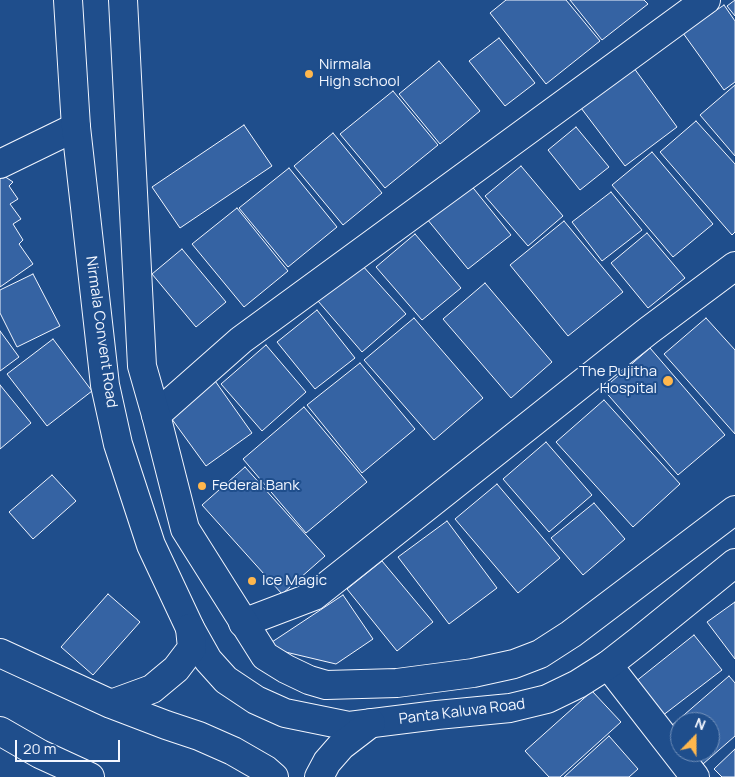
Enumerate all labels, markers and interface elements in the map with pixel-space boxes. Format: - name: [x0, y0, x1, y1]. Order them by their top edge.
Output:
- place label: Nirmala High school: [319, 56, 400, 91]
- marker: Nirmala High school: [303, 68, 315, 80]
- street label: Nirmala Convent Road: [81, 255, 121, 409]
- place label: The Pujitha Hospital: [579, 363, 657, 398]
- marker: The Pujitha Hospital: [661, 374, 675, 388]
- place label: Federal Bank: [212, 477, 300, 495]
- marker: Federal Bank: [196, 480, 208, 492]
- place label: Ice Magic: [262, 572, 327, 590]
- marker: Ice Magic: [246, 575, 258, 587]
- street label: Panta Kaluva Road: [398, 695, 526, 729]
- north arrow: [670, 712, 720, 762]
- text: N: [692, 713, 709, 734]
- scale bar: [18, 730, 122, 762]
- text: 20 m: [23, 738, 56, 759]

